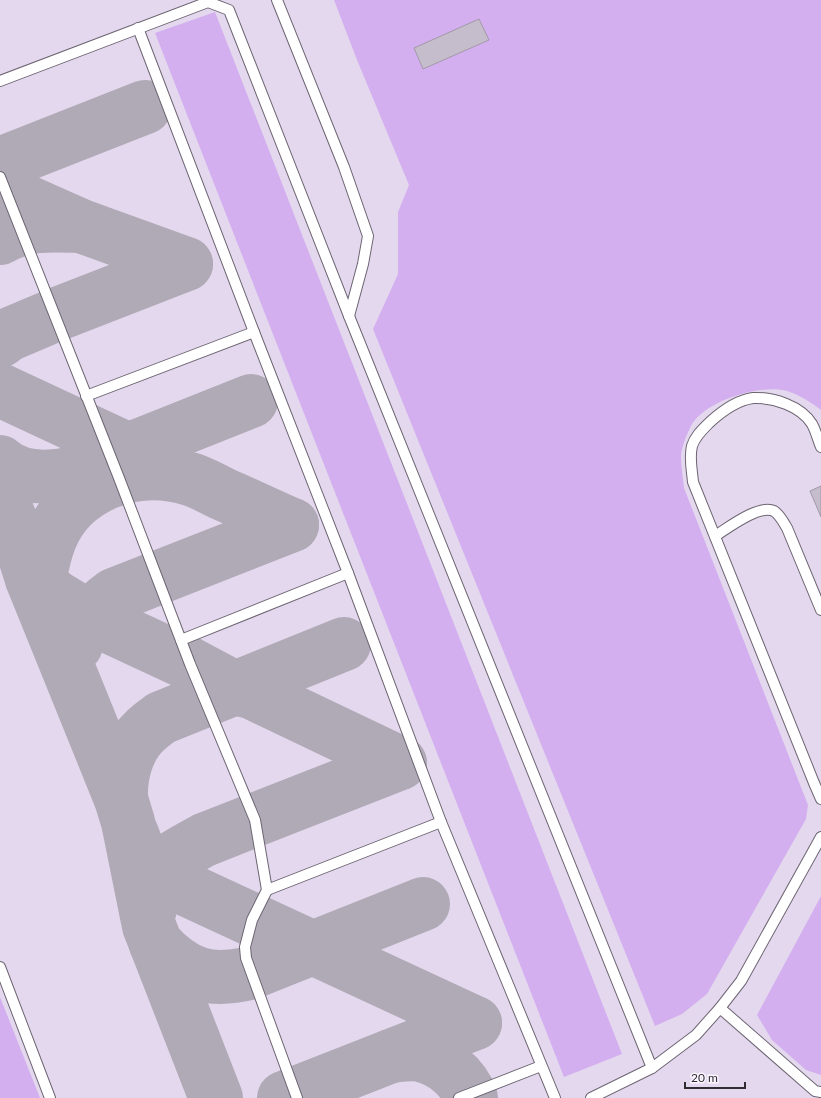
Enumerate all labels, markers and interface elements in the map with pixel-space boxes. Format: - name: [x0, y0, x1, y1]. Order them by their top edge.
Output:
- scale bar: [685, 1064, 745, 1090]
- text: 20 m: [691, 1070, 718, 1085]

